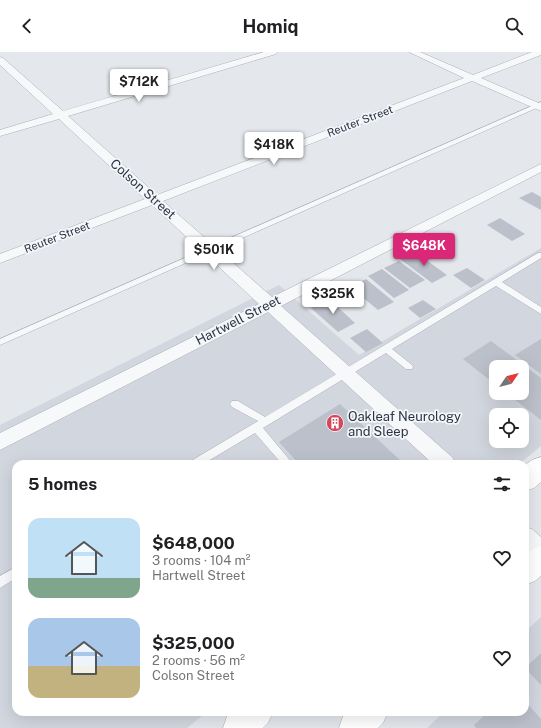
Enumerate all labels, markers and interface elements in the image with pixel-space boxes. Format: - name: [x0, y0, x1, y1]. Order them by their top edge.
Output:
- icon: back: [16, 15, 38, 37]
- icon: search: [503, 15, 525, 37]
- text: Homiq: [243, 16, 298, 37]
- pin: $712K: [111, 69, 167, 103]
- text: $712K: [119, 74, 159, 89]
- street label: Reuter Street: [325, 103, 395, 139]
- pin: $418K: [246, 132, 302, 166]
- text: $418K: [254, 137, 294, 152]
- street label: Colson Street: [107, 156, 179, 222]
- street label: Reuter Street: [22, 219, 92, 255]
- pin: $648K: [396, 233, 452, 267]
- pin: $501K: [186, 237, 242, 271]
- text: $648K: [402, 238, 446, 253]
- text: $501K: [194, 242, 234, 257]
- pin: $325K: [305, 281, 361, 315]
- text: $325K: [311, 286, 355, 301]
- street label: Hartwell Street: [193, 292, 283, 348]
- north arrow: [489, 360, 529, 400]
- map controls: [489, 360, 529, 448]
- button: locate: [489, 408, 529, 448]
- place label: Oakleaf Neurology and Sleep: [348, 409, 461, 439]
- building icon: Oakleaf Neurology and Sleep: [325, 413, 345, 433]
- icon: filters: [491, 473, 513, 495]
- text: 5 homes: [28, 474, 97, 494]
- text: $648,000: [152, 533, 235, 553]
- icon: home: [60, 534, 108, 582]
- icon: heart: [491, 547, 513, 569]
- text: 3 rooms · 104 m²: [152, 553, 251, 568]
- text: Hartwell Street: [152, 568, 245, 583]
- text: $325,000: [152, 633, 235, 653]
- icon: home: [60, 634, 108, 682]
- icon: heart: [491, 647, 513, 669]
- text: 2 rooms · 56 m²: [152, 653, 245, 668]
- text: Colson Street: [152, 668, 235, 683]

